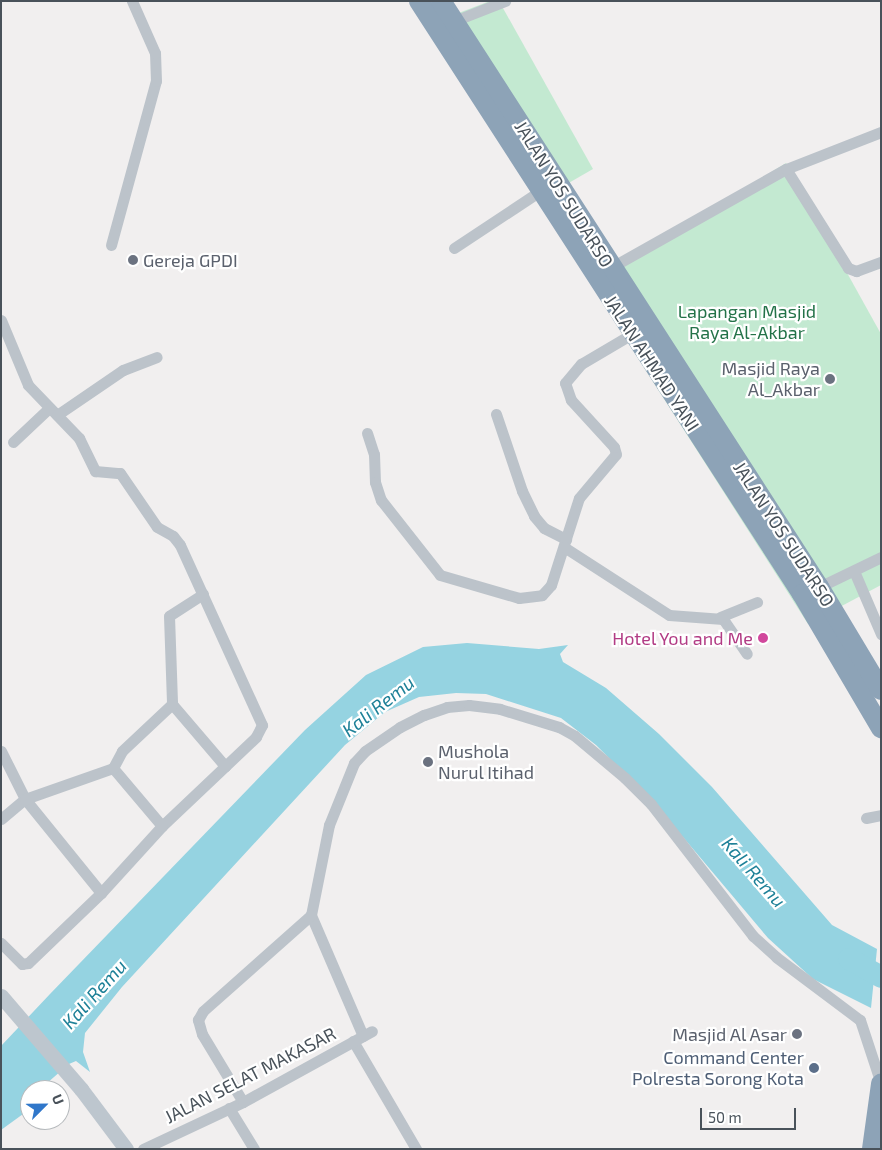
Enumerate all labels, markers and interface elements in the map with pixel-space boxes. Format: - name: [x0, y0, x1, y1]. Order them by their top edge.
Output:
- street label: JALAN YOS SUDARSO: [510, 117, 618, 271]
- place label: Gereja GPDI: [143, 249, 238, 271]
- marker: Gereja GPDI: [127, 254, 139, 266]
- street label: JALAN AHMAD YANI: [600, 291, 704, 435]
- park label: Lapangan Masjid Raya Al-Akbar: [678, 301, 816, 344]
- place label: Masjid Raya Al_Akbar: [722, 358, 820, 400]
- marker: Masjid Raya Al_Akbar: [824, 373, 836, 385]
- street label: JALAN YOS SUDARSO: [729, 457, 839, 611]
- place label: Hotel You and Me: [611, 627, 753, 649]
- marker: Hotel You and Me: [757, 632, 769, 644]
- water label: Kali Remu: [337, 671, 419, 741]
- place label: Mushola Nurul Itihad: [438, 741, 534, 784]
- marker: Mushola Nurul Itihad: [422, 756, 434, 768]
- water label: Kali Remu: [717, 832, 791, 912]
- water label: Kali Remu: [57, 955, 131, 1033]
- street label: JALAN SELAT MAKASAR: [161, 1022, 339, 1128]
- place label: Masjid Al Asar: [671, 1023, 787, 1045]
- marker: Masjid Al Asar: [791, 1028, 803, 1040]
- place label: Command Center Polresta Sorong Kota: [632, 1047, 804, 1090]
- marker: Command Center Polresta Sorong Kota: [808, 1062, 820, 1074]
- north arrow: [20, 1080, 70, 1130]
- text: U: [49, 1092, 68, 1107]
- scale bar: [702, 1098, 798, 1130]
- text: 50 m: [708, 1108, 742, 1126]

